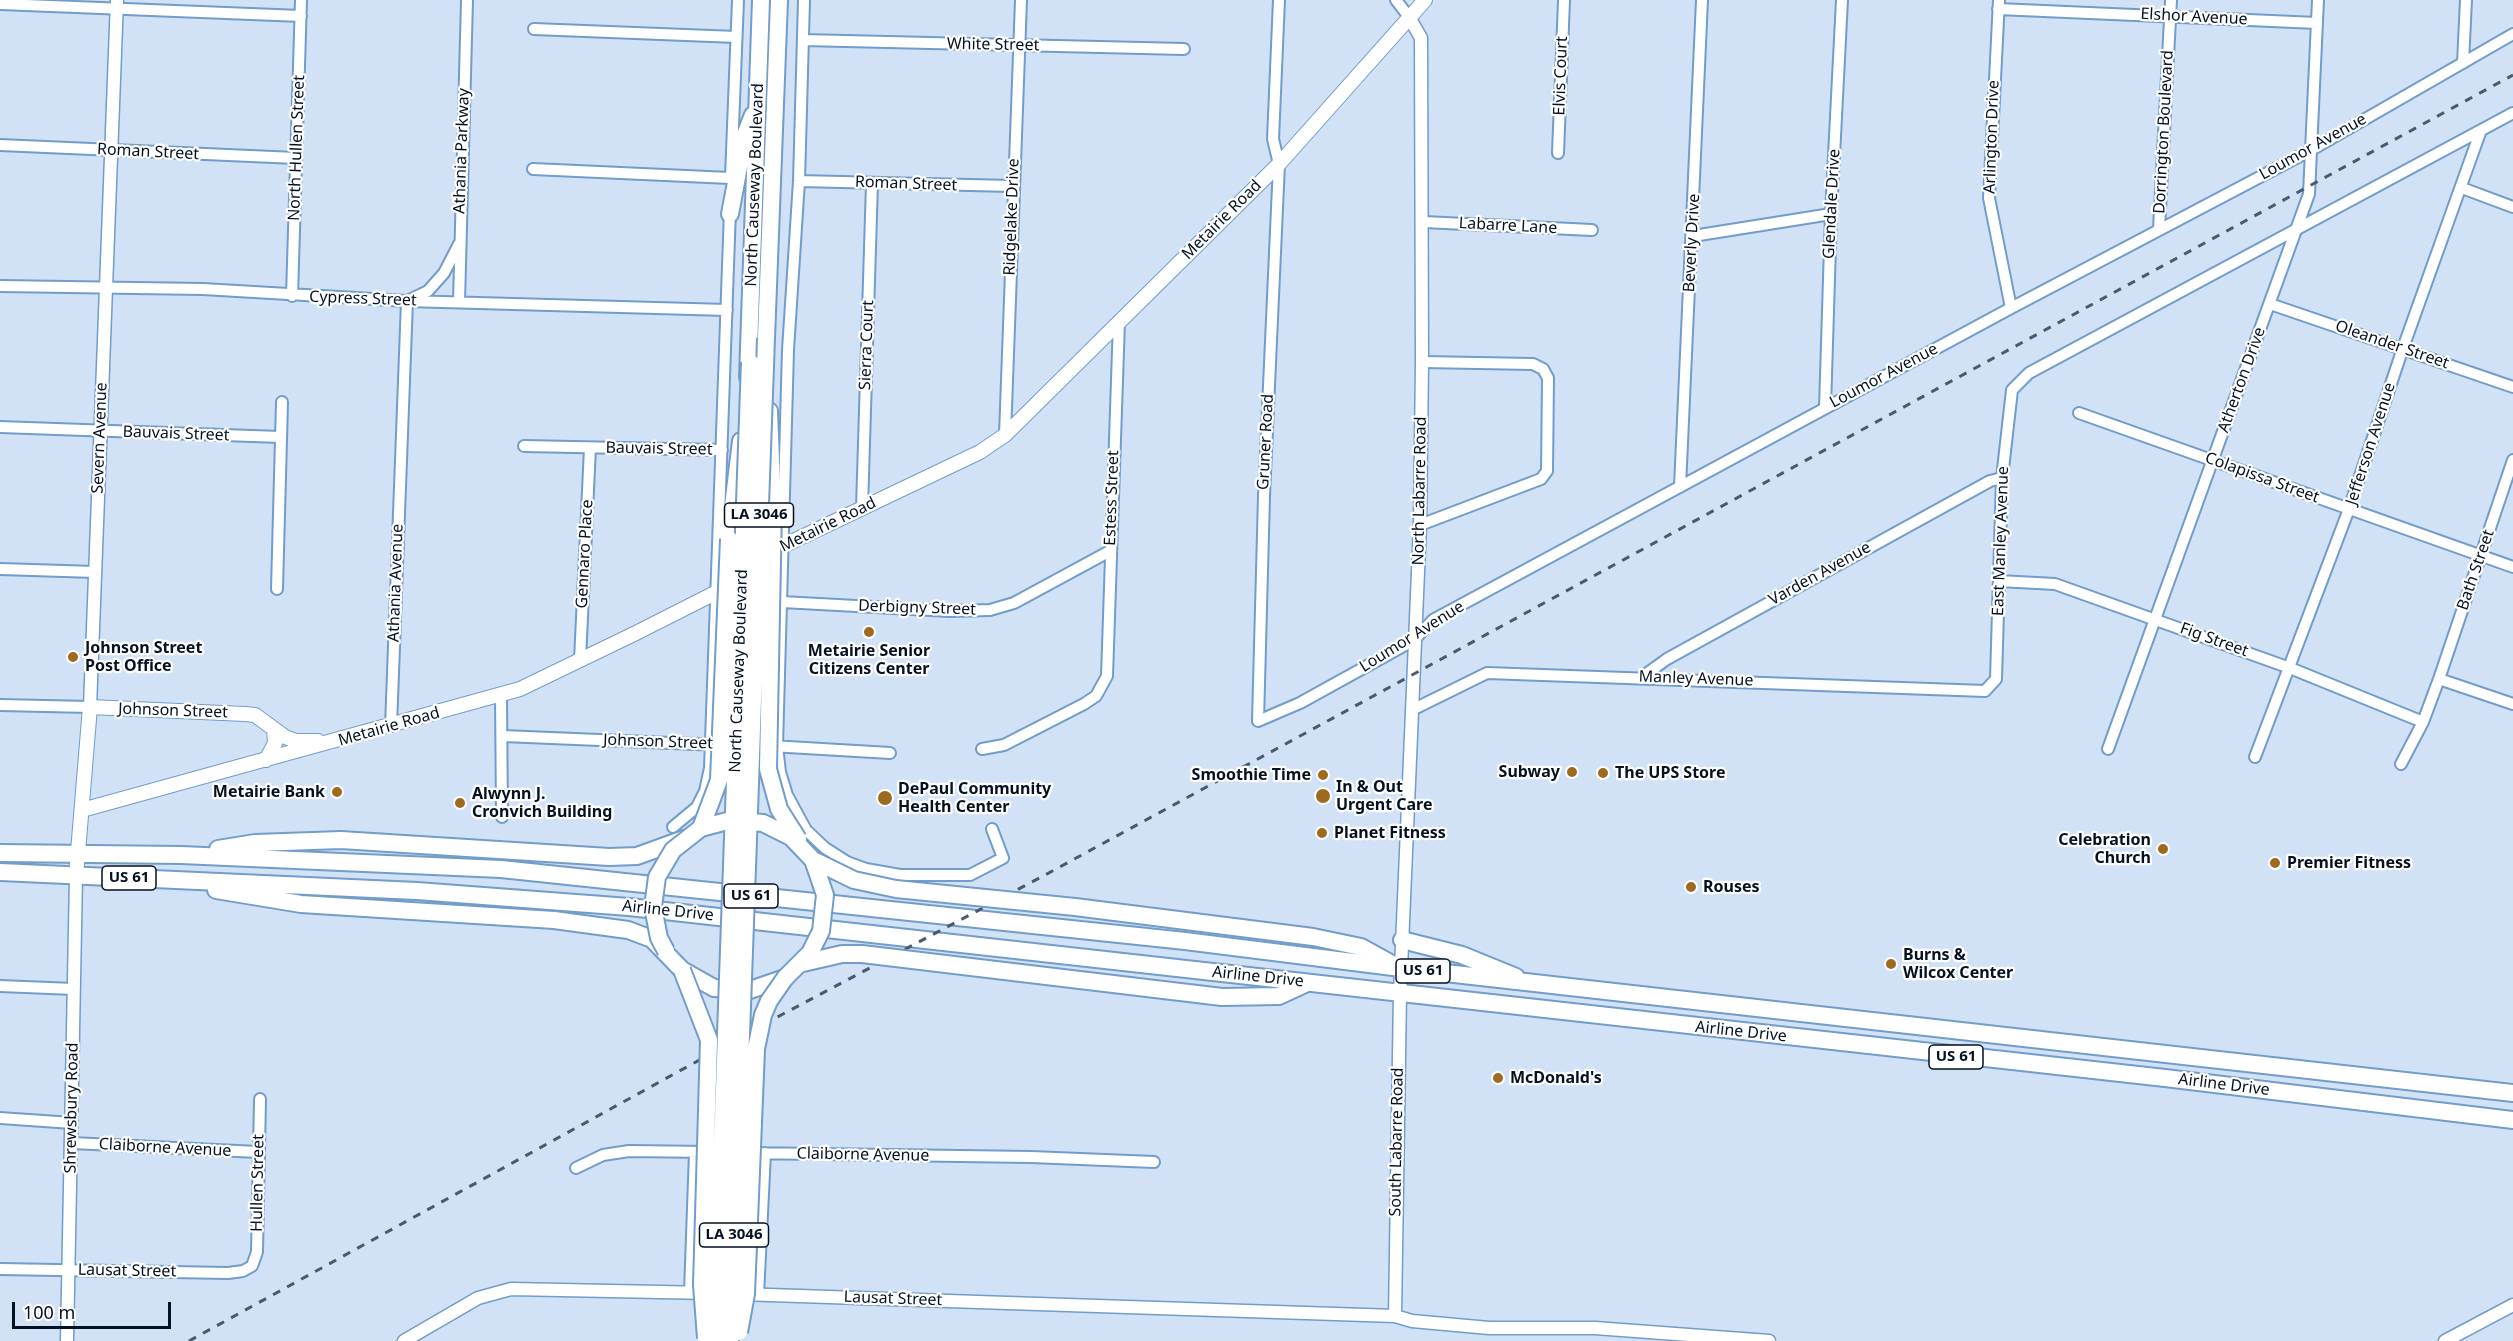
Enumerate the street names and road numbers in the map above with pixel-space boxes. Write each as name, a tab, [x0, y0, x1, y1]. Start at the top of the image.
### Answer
street label: Elshor Avenue	[2140, 5, 2248, 29]
street label: White Street	[947, 35, 1039, 55]
street label: Elvis Court	[1550, 36, 1572, 116]
street label: Dorrington Boulevard	[2150, 50, 2178, 214]
street label: North Hullen Street	[285, 75, 309, 221]
street label: Arlington Drive	[1980, 80, 2004, 194]
street label: North Causeway Boulevard	[742, 83, 768, 287]
street label: Athania Parkway	[450, 88, 474, 214]
street label: Loumor Avenue	[2256, 110, 2370, 184]
street label: Roman Street	[96, 140, 200, 164]
street label: Glendale Drive	[1820, 148, 1844, 260]
street label: Ridgelake Drive	[1000, 158, 1024, 276]
street label: Roman Street	[855, 173, 957, 195]
street label: Metairie Road	[1178, 176, 1266, 264]
street label: Beverly Drive	[1680, 193, 1704, 293]
street label: Labarre Lane	[1458, 214, 1558, 238]
street label: Cypress Street	[309, 288, 417, 310]
street label: Sierra Court	[856, 300, 878, 390]
street label: Oleander Street	[2333, 317, 2451, 373]
street label: Atherton Drive	[2214, 325, 2270, 435]
street label: Loumor Avenue	[1827, 339, 1941, 413]
street label: Jefferson Avenue	[2342, 380, 2400, 508]
street label: Severn Avenue	[88, 382, 112, 494]
street label: Gruner Road	[1254, 393, 1278, 491]
street label: North Labarre Road	[1409, 416, 1431, 566]
street label: Bauvais Street	[122, 423, 230, 445]
street label: Bauvais Street	[605, 438, 713, 460]
street label: Colapissa Street	[2202, 448, 2322, 508]
street label: Estess Street	[1101, 450, 1123, 546]
street label: East Manley Avenue	[1989, 466, 2013, 616]
street label: Metairie Road	[777, 493, 879, 557]
street label: Gennaro Place	[573, 499, 597, 609]
road number: LA 3046	[724, 503, 794, 527]
street label: Athania Avenue	[384, 524, 408, 642]
street label: Bath Street	[2453, 527, 2499, 613]
street label: Varden Avenue	[1766, 538, 1874, 610]
street label: North Causeway Boulevard	[726, 569, 752, 773]
street label: Derbigny Street	[858, 596, 976, 620]
street label: Loumor Avenue	[1356, 597, 1468, 677]
street label: Fig Street	[2177, 619, 2251, 661]
street label: Manley Avenue	[1638, 667, 1754, 691]
street label: Johnson Street	[118, 699, 228, 723]
street label: Metairie Road	[336, 703, 442, 751]
street label: Johnson Street	[603, 730, 713, 754]
road number: US 61	[102, 866, 156, 890]
road number: US 61	[724, 884, 778, 908]
street label: Airline Drive	[621, 897, 715, 925]
road number: US 61	[1396, 959, 1450, 983]
street label: Airline Drive	[1211, 963, 1305, 991]
street label: Airline Drive	[1694, 1018, 1788, 1046]
street label: Shrewsbury Road	[61, 1042, 83, 1174]
road number: US 61	[1929, 1045, 1983, 1069]
street label: South Labarre Road	[1386, 1067, 1408, 1217]
street label: Airline Drive	[2177, 1070, 2271, 1100]
street label: Hullen Street	[248, 1134, 268, 1232]
street label: Claiborne Avenue	[98, 1135, 232, 1161]
street label: Claiborne Avenue	[796, 1144, 930, 1166]
road number: LA 3046	[700, 1223, 768, 1247]
street label: Lausat Street	[78, 1261, 176, 1281]
street label: Lausat Street	[843, 1288, 943, 1310]

